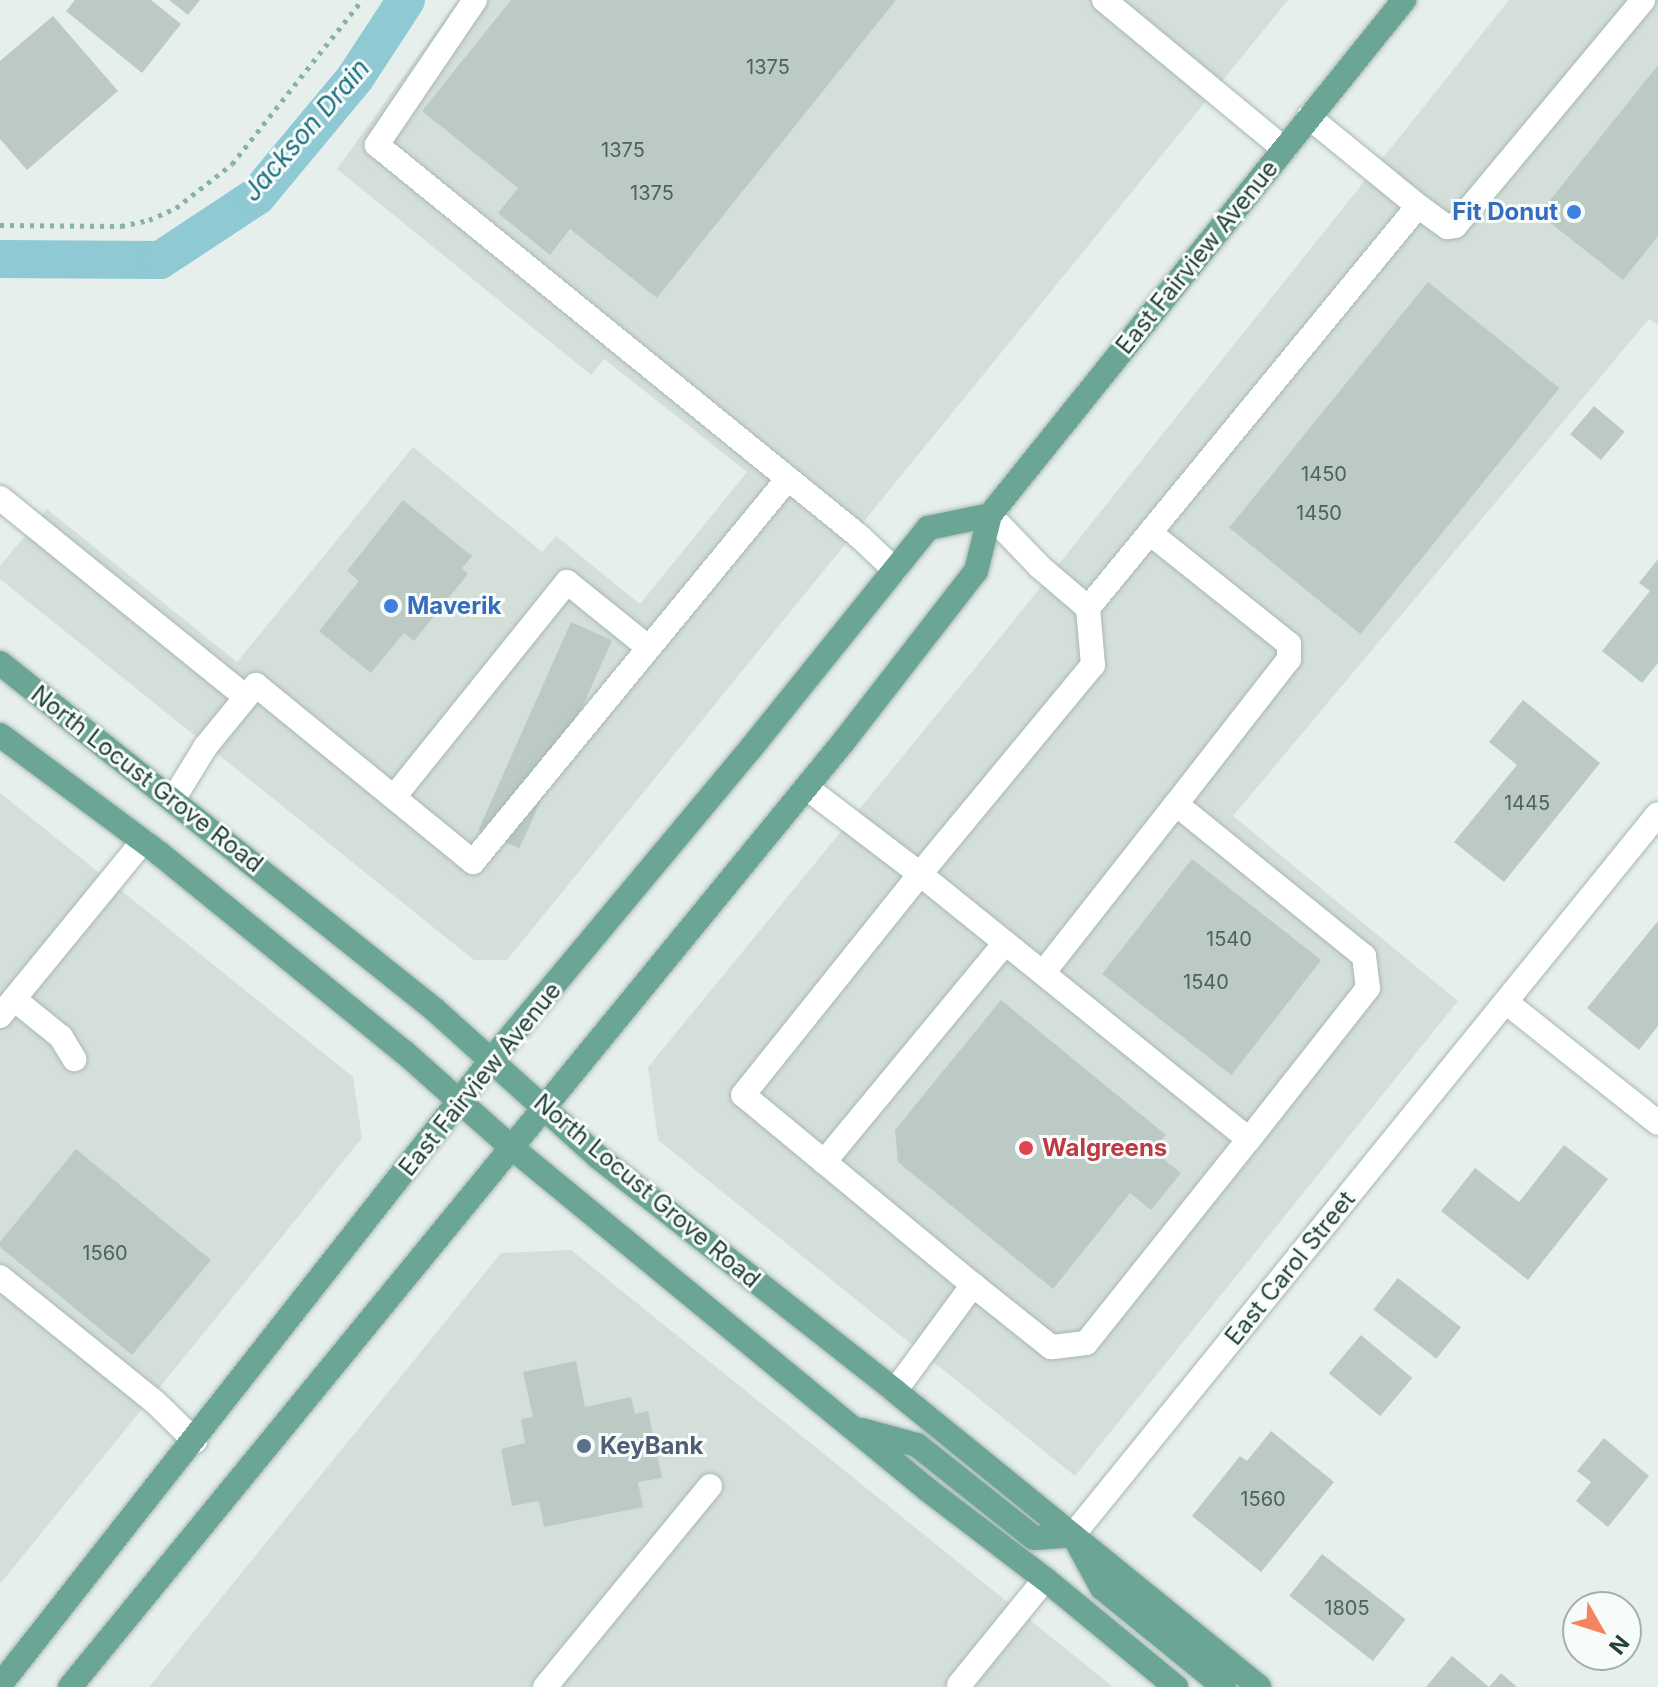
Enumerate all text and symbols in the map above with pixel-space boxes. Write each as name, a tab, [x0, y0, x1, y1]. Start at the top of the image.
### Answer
water label: Jackson Drain	[236, 53, 376, 207]
house number: 1375	[746, 55, 790, 79]
house number: 1375	[601, 138, 645, 162]
street label: East Fairview Avenue	[1110, 154, 1284, 360]
house number: 1375	[630, 181, 674, 205]
place label: Fit Donut	[1452, 198, 1558, 226]
marker: Fit Donut	[1565, 203, 1583, 221]
house number: 1450	[1301, 462, 1347, 486]
house number: 1450	[1296, 501, 1342, 525]
place label: Maverik	[407, 592, 502, 620]
marker: Maverik	[382, 597, 400, 615]
street label: North Locust Grove Road	[25, 680, 269, 878]
house number: 1445	[1504, 791, 1550, 815]
house number: 1540	[1206, 927, 1252, 951]
house number: 1540	[1183, 970, 1229, 994]
street label: East Fairview Avenue	[393, 976, 567, 1182]
street label: North Locust Grove Road	[528, 1088, 766, 1294]
place label: Walgreens	[1042, 1134, 1167, 1162]
marker: Walgreens	[1017, 1139, 1035, 1157]
street label: East Carol Street	[1219, 1185, 1361, 1351]
house number: 1560	[82, 1241, 128, 1265]
place label: KeyBank	[600, 1432, 703, 1460]
marker: KeyBank	[575, 1437, 593, 1455]
house number: 1560	[1240, 1487, 1286, 1511]
north arrow	[1562, 1591, 1642, 1671]
house number: 1805	[1324, 1596, 1370, 1620]
text: N	[1604, 1630, 1634, 1660]

